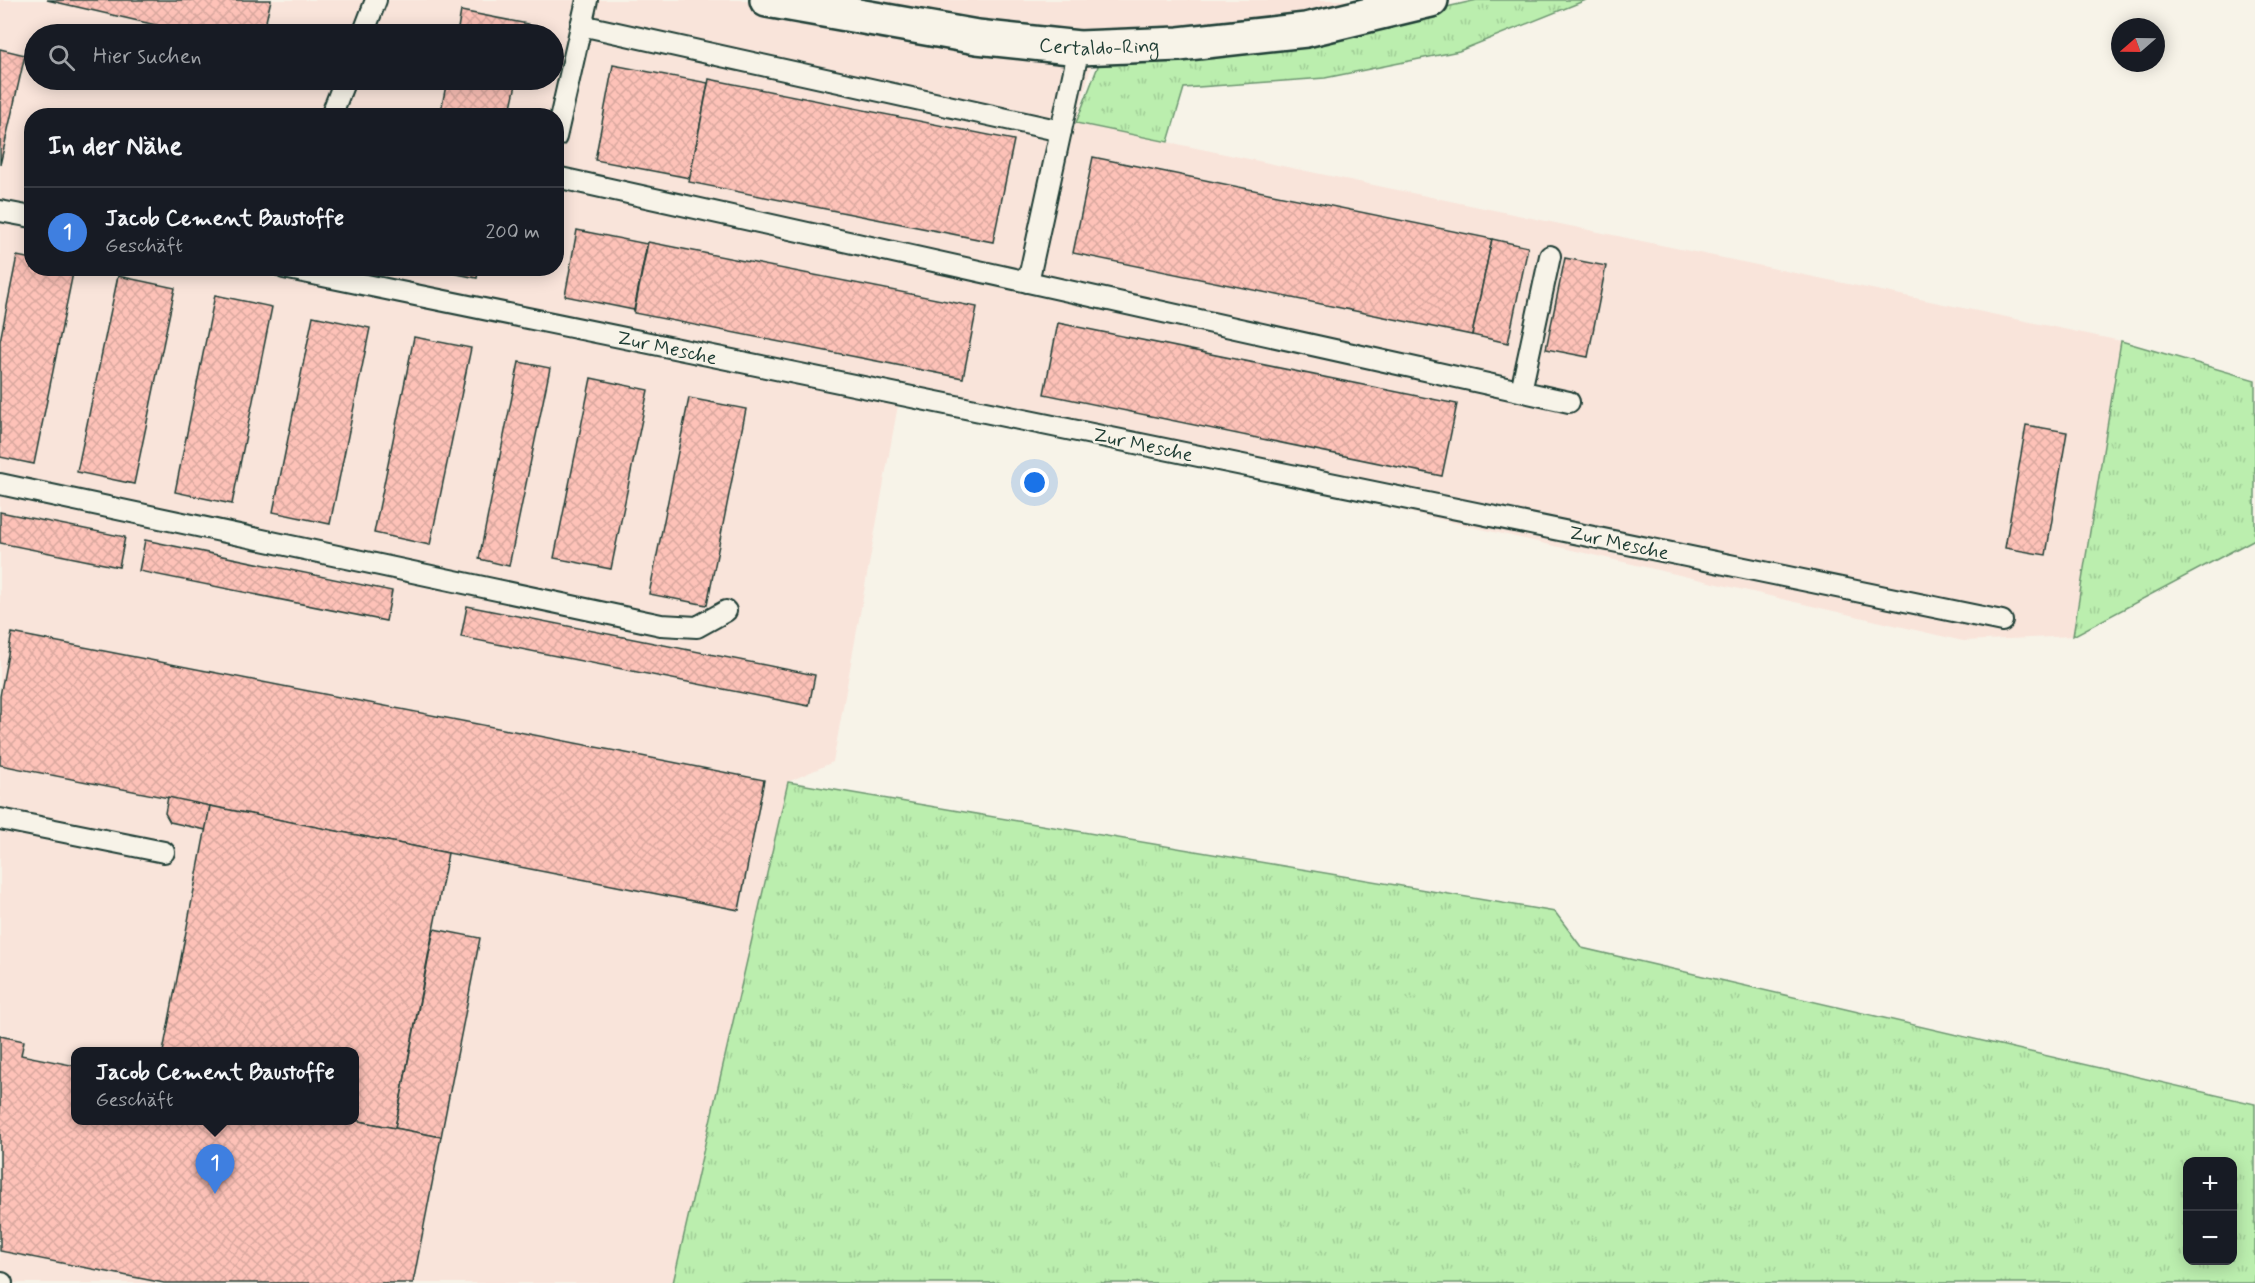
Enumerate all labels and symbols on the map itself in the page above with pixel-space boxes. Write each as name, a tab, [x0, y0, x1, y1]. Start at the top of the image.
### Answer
north arrow	[2111, 18, 2165, 72]
street label: Certaldo-Ring	[1038, 32, 1160, 63]
street label: Zur Mesche	[614, 325, 720, 372]
street label: Zur Mesche	[1090, 422, 1196, 469]
your location	[1020, 468, 1049, 497]
street label: Zur Mesche	[1566, 520, 1672, 567]
pin: 1	[196, 1144, 234, 1194]

